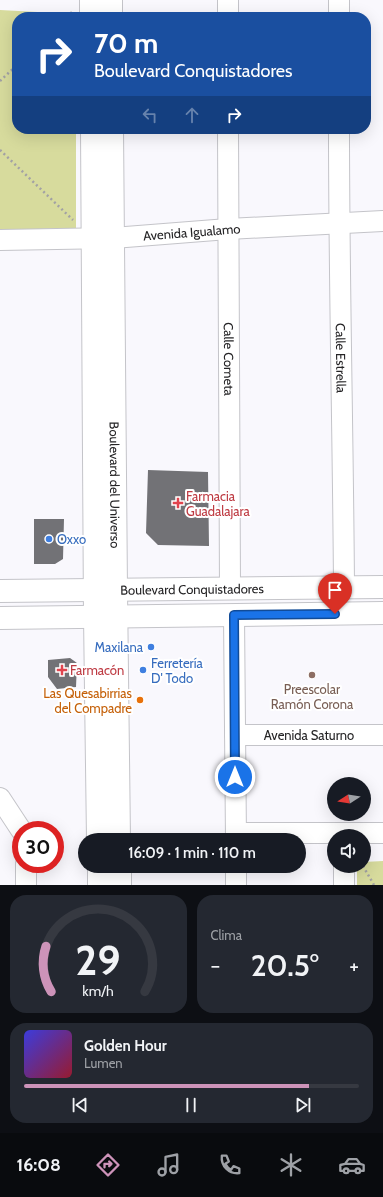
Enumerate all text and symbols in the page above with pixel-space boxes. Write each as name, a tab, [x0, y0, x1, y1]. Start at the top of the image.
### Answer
text: 70 m	[94, 26, 158, 60]
icon: right	[28, 28, 80, 80]
text: Boulevard Conquistadores	[94, 60, 293, 82]
icon: left	[139, 104, 161, 126]
icon: ahead	[181, 104, 203, 126]
icon: right	[223, 104, 245, 126]
street label: Avenida Igualamo	[143, 220, 241, 244]
street label: Calle Cometa	[221, 322, 237, 397]
street label: Calle Estrella	[333, 323, 350, 394]
street label: Boulevard del Universo	[107, 422, 124, 548]
place label: Farmacia Guadalajara	[186, 488, 250, 520]
marker: Farmacia Guadalajara	[173, 498, 183, 508]
place label: Oxxo	[57, 531, 86, 547]
marker: Oxxo	[44, 534, 54, 544]
pin	[318, 573, 352, 614]
icon: arrive	[324, 579, 346, 601]
street label: Boulevard Conquistadores	[120, 580, 264, 598]
place label: Maxilana	[95, 639, 144, 655]
marker: Maxilana	[146, 642, 156, 652]
place label: Ferretería D' Todo	[151, 655, 203, 686]
place label: Farmacón	[70, 662, 124, 678]
marker: Farmacón	[57, 665, 67, 675]
marker: Ferretería D' Todo	[138, 665, 148, 675]
marker: Preescolar Ramón Corona	[307, 670, 317, 680]
place label: Preescolar Ramón Corona	[271, 681, 354, 712]
place label: Las Quesabirrias del Compadre	[43, 685, 133, 716]
marker: Las Quesabirrias del Compadre	[135, 695, 145, 705]
street label: Avenida Saturno	[264, 727, 354, 743]
position arrow	[214, 756, 256, 798]
north arrow	[327, 777, 371, 821]
map controls	[327, 777, 371, 873]
speed limit sign: 30	[12, 821, 64, 873]
button: sound	[327, 829, 371, 873]
text: 16:09 · 1 min · 110 m	[128, 844, 256, 862]
text: Clima	[211, 927, 242, 943]
text: 29	[76, 935, 121, 985]
text: 20.5°	[251, 947, 319, 984]
text: −	[211, 952, 220, 979]
text: +	[349, 952, 359, 979]
text: km/h	[83, 982, 114, 1000]
text: Golden Hour	[84, 1037, 167, 1055]
text: Lumen	[84, 1055, 123, 1071]
icon: previous	[69, 1094, 91, 1116]
icon: pause	[180, 1094, 202, 1116]
icon: next	[292, 1094, 314, 1116]
icon: directions	[94, 1151, 122, 1179]
icon: music	[155, 1151, 183, 1179]
icon: phone	[216, 1151, 244, 1179]
icon: climate	[277, 1151, 305, 1179]
icon: car	[338, 1151, 366, 1179]
text: 16:08	[17, 1154, 61, 1176]

